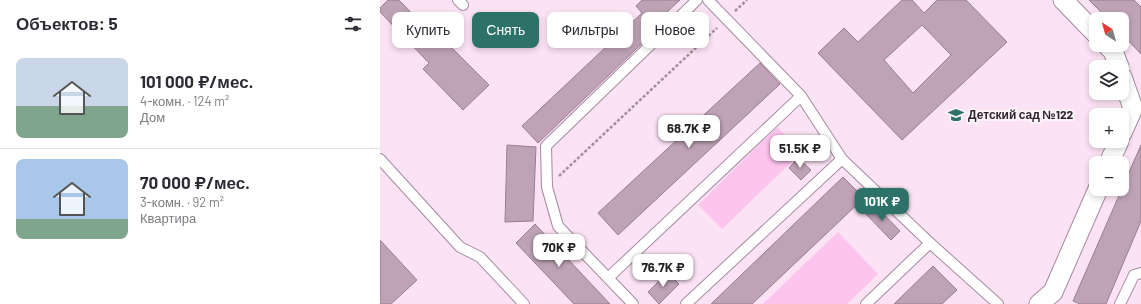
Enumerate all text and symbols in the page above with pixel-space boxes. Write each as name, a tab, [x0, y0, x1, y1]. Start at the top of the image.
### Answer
chip: Купить	[392, 12, 464, 48]
chip: Снять	[472, 12, 539, 48]
chip: Фильтры	[547, 12, 633, 48]
chip: Новое	[641, 12, 709, 48]
north arrow	[1089, 12, 1129, 52]
map controls	[1089, 12, 1129, 196]
text: Объектов: 5	[16, 13, 118, 33]
icon: filters	[342, 13, 364, 35]
button: layers	[1089, 60, 1129, 100]
text: 101 000 ₽/мес.	[140, 71, 253, 91]
icon: home	[48, 74, 96, 122]
text: 4-комн. · 124 m²	[140, 93, 229, 109]
school or university icon: Детский сад №122	[947, 106, 965, 124]
place label: Детский сад №122	[968, 107, 1074, 122]
button: +	[1089, 108, 1129, 148]
text: Дом	[140, 109, 165, 125]
pin: 68.7K ₽	[652, 115, 726, 149]
text: 68.7K ₽	[667, 120, 711, 136]
pin: 51.5K ₽	[763, 135, 837, 169]
text: 51.5K ₽	[779, 140, 821, 156]
button: −	[1089, 156, 1129, 196]
text: 70 000 ₽/мес.	[140, 172, 250, 192]
icon: home	[48, 175, 96, 223]
pin: 101K ₽	[849, 188, 915, 222]
text: 101K ₽	[864, 193, 900, 209]
text: 3-комн. · 92 m²	[140, 194, 224, 210]
text: Квартира	[140, 210, 196, 226]
pin: 70K ₽	[531, 234, 587, 268]
text: 70K ₽	[542, 239, 576, 255]
pin: 76.7K ₽	[626, 254, 700, 288]
text: 76.7K ₽	[641, 259, 685, 275]

